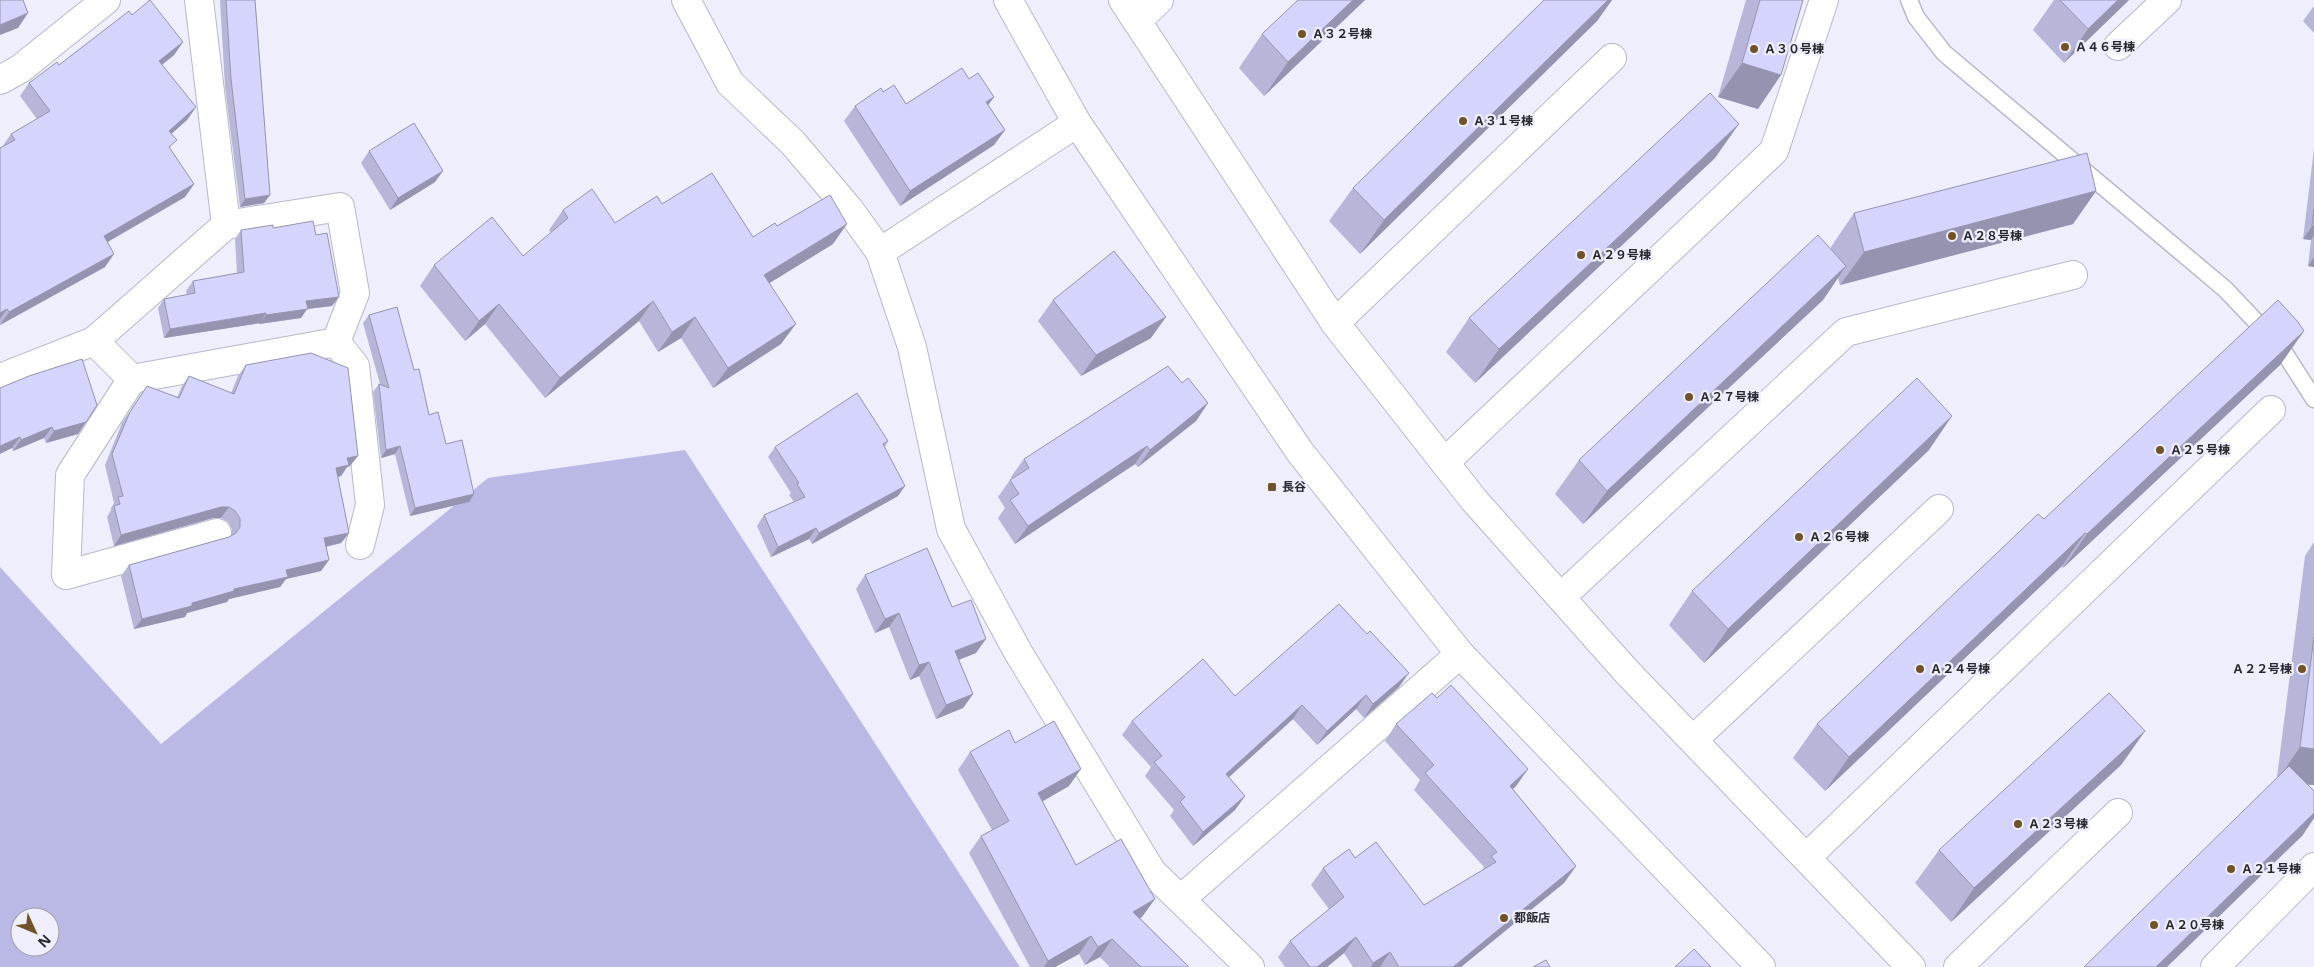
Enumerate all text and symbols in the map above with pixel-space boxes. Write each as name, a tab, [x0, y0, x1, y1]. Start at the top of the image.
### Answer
place label: Ａ３２号棟	[1312, 25, 1372, 42]
marker: Ａ３２号棟	[1296, 28, 1308, 40]
place label: Ａ４６号棟	[2075, 38, 2135, 55]
place label: Ａ３０号棟	[1764, 40, 1824, 57]
marker: Ａ４６号棟	[2059, 41, 2071, 53]
marker: Ａ３０号棟	[1748, 43, 1760, 55]
place label: Ａ３１号棟	[1473, 112, 1533, 129]
marker: Ａ３１号棟	[1457, 115, 1469, 127]
place label: Ａ２８号棟	[1962, 227, 2022, 244]
marker: Ａ２８号棟	[1946, 230, 1958, 242]
place label: Ａ２９号棟	[1591, 246, 1651, 263]
marker: Ａ２９号棟	[1575, 249, 1587, 261]
place label: Ａ２７号棟	[1699, 388, 1759, 405]
marker: Ａ２７号棟	[1683, 391, 1695, 403]
place label: Ａ２５号棟	[2170, 441, 2230, 458]
marker: Ａ２５号棟	[2154, 444, 2166, 456]
place label: 長谷	[1282, 478, 1306, 495]
marker: 長谷	[1266, 481, 1278, 493]
place label: Ａ２６号棟	[1809, 528, 1869, 545]
marker: Ａ２６号棟	[1793, 531, 1805, 543]
place label: Ａ２４号棟	[1930, 660, 1990, 677]
place label: Ａ２２号棟	[2232, 660, 2292, 677]
marker: Ａ２４号棟	[1914, 663, 1926, 675]
marker: Ａ２２号棟	[2296, 663, 2308, 675]
place label: Ａ２３号棟	[2028, 815, 2088, 832]
marker: Ａ２３号棟	[2012, 818, 2024, 830]
place label: Ａ２１号棟	[2241, 860, 2301, 877]
marker: Ａ２１号棟	[2225, 863, 2237, 875]
north arrow	[10, 907, 60, 957]
place label: 都飯店	[1514, 909, 1550, 926]
marker: 都飯店	[1498, 912, 1510, 924]
place label: Ａ２０号棟	[2164, 916, 2224, 933]
marker: Ａ２０号棟	[2148, 919, 2160, 931]
text: N	[34, 931, 56, 952]

